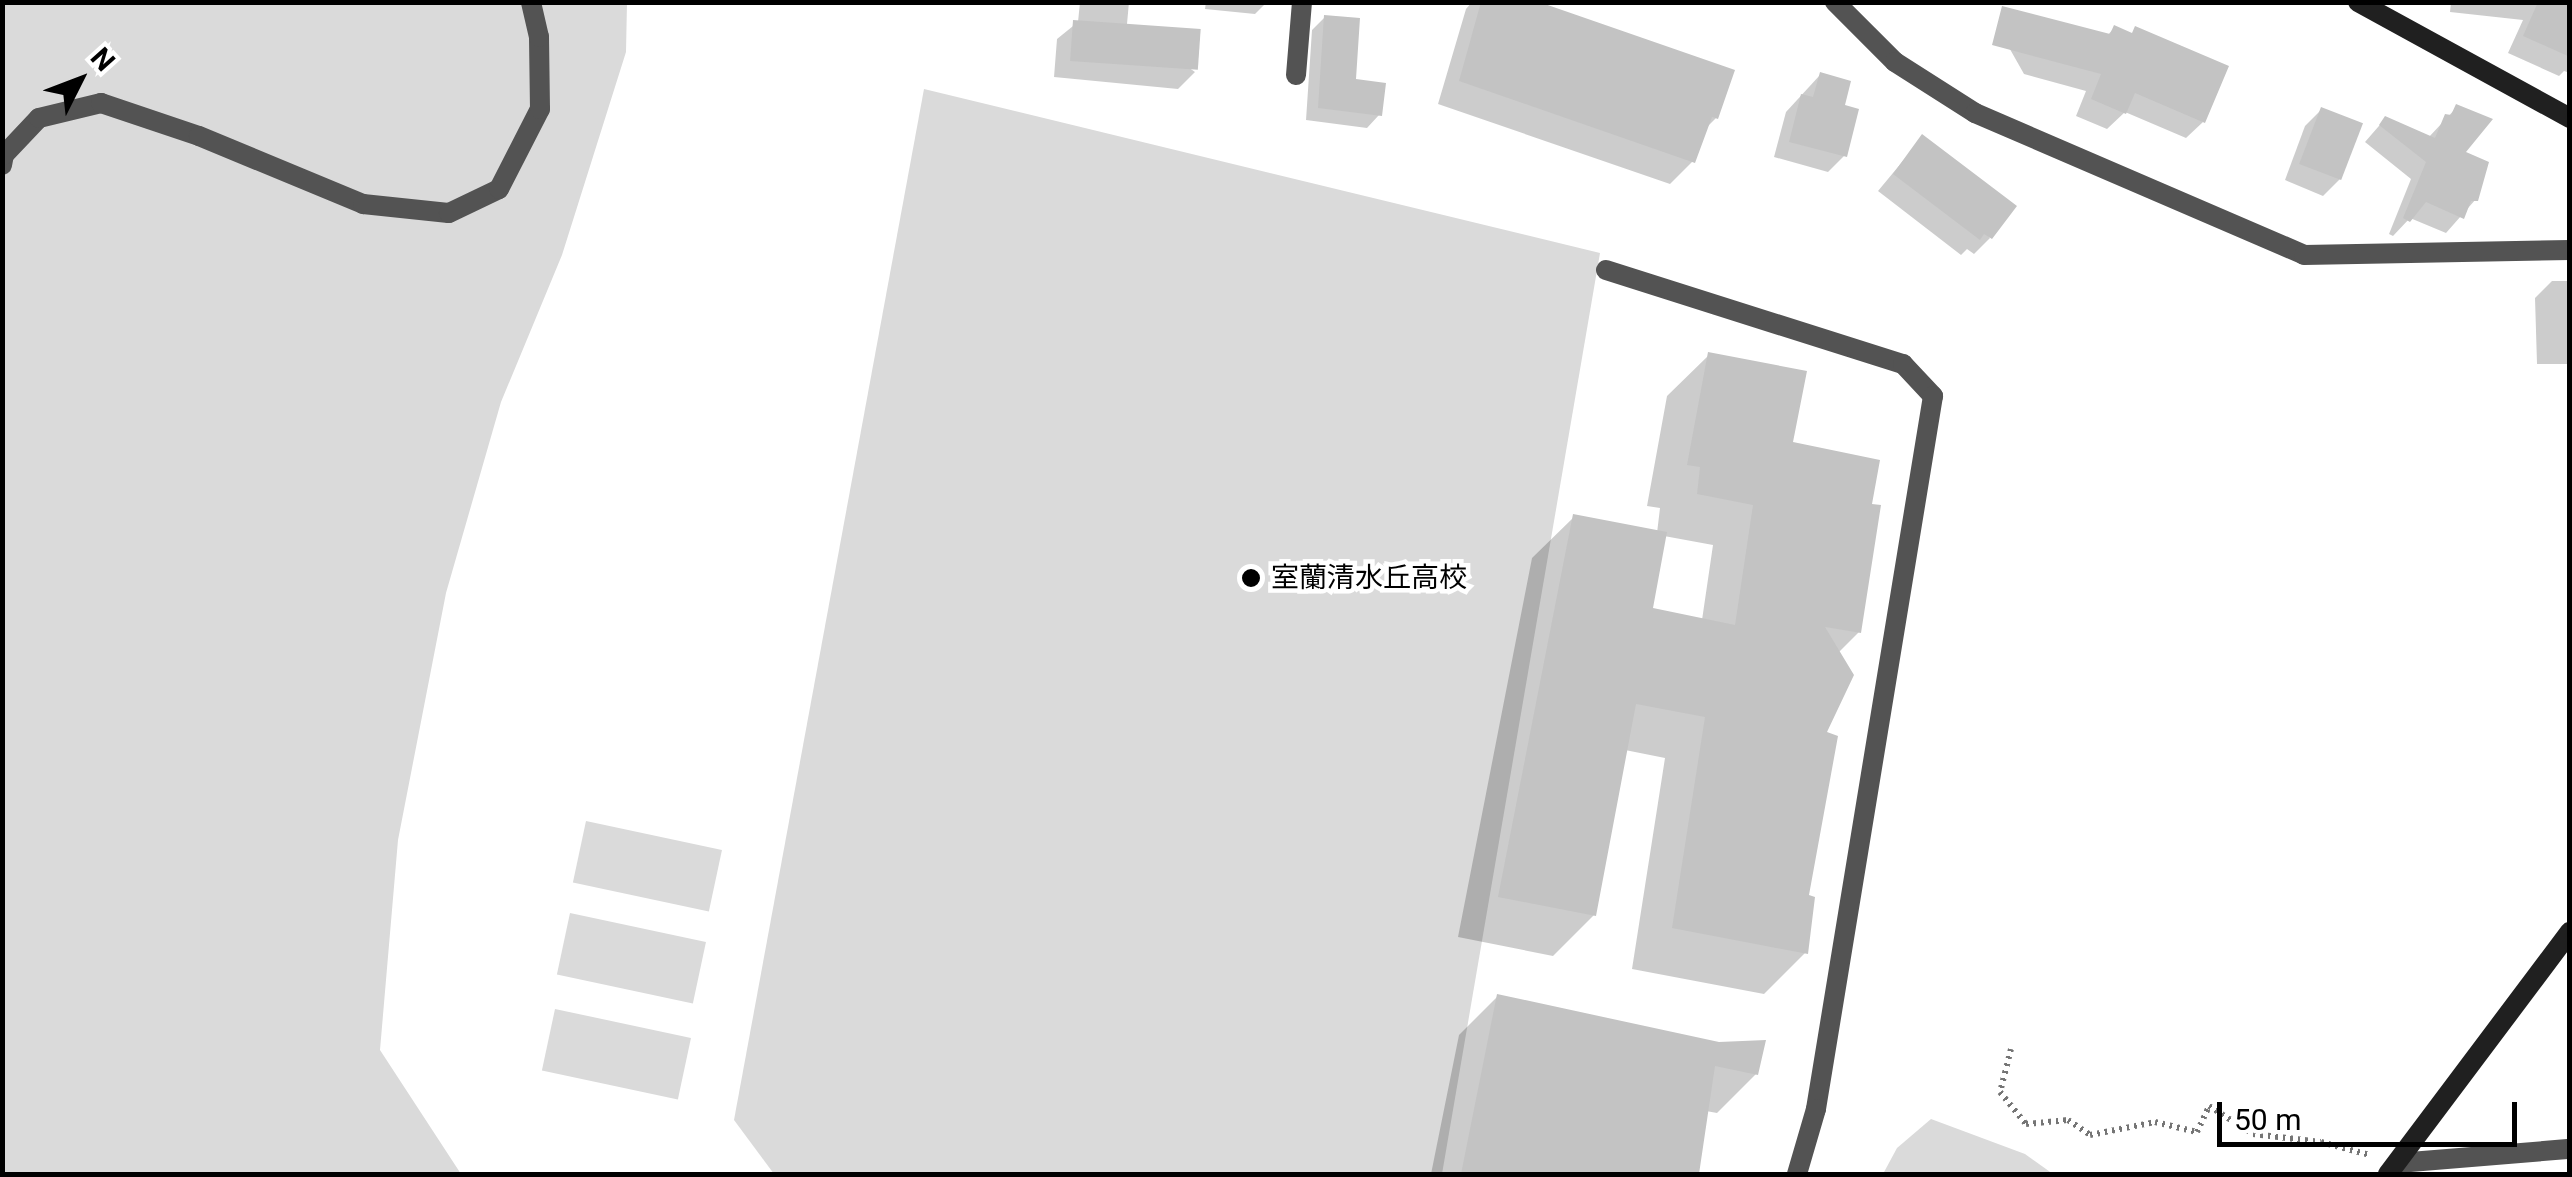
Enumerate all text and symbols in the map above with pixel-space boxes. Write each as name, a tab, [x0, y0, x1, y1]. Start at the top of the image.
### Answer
north arrow	[30, 30, 130, 130]
text: N	[84, 41, 122, 78]
place label: 室蘭清水丘高校	[1271, 561, 1467, 595]
marker: 室蘭清水丘高校	[1240, 567, 1262, 589]
scale bar	[2222, 1082, 2522, 1144]
text: 50 m	[2234, 1102, 2301, 1137]

